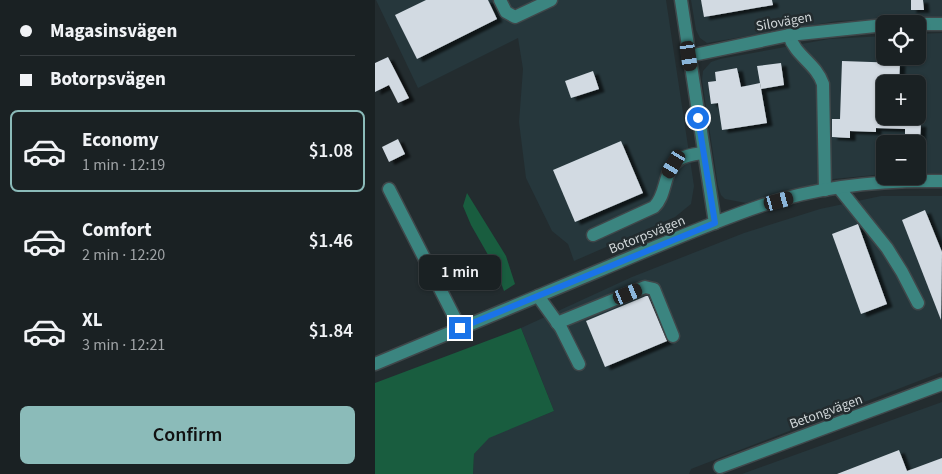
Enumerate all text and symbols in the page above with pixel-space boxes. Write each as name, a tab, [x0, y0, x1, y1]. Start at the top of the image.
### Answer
street label: Silovägen	[754, 7, 814, 37]
map controls	[876, 15, 926, 185]
button: locate	[876, 15, 926, 65]
text: Magasinsvägen	[50, 18, 177, 45]
car	[679, 40, 698, 72]
text: Botorpsvägen	[50, 66, 166, 93]
button: +	[876, 75, 926, 125]
route start	[687, 107, 709, 129]
text: Economy	[82, 127, 159, 154]
icon: car	[22, 129, 67, 174]
button: −	[876, 135, 926, 185]
text: $1.08	[309, 138, 353, 165]
car	[659, 147, 688, 181]
text: 1 min · 12:19	[82, 154, 165, 176]
car	[762, 190, 795, 212]
street label: Botorpsvägen	[606, 211, 688, 259]
text: Comfort	[82, 217, 152, 244]
icon: car	[22, 219, 67, 264]
text: $1.46	[309, 228, 353, 255]
text: 2 min · 12:20	[82, 244, 165, 266]
callout: 1 min	[419, 255, 501, 290]
text: 1 min	[441, 261, 479, 283]
car	[611, 281, 644, 307]
text: XL	[82, 307, 103, 334]
icon: car	[22, 309, 67, 354]
route end	[449, 317, 471, 339]
text: $1.84	[309, 318, 353, 345]
text: 3 min · 12:21	[82, 334, 165, 356]
street label: Betongvägen	[787, 390, 865, 434]
button: Confirm	[20, 406, 355, 464]

